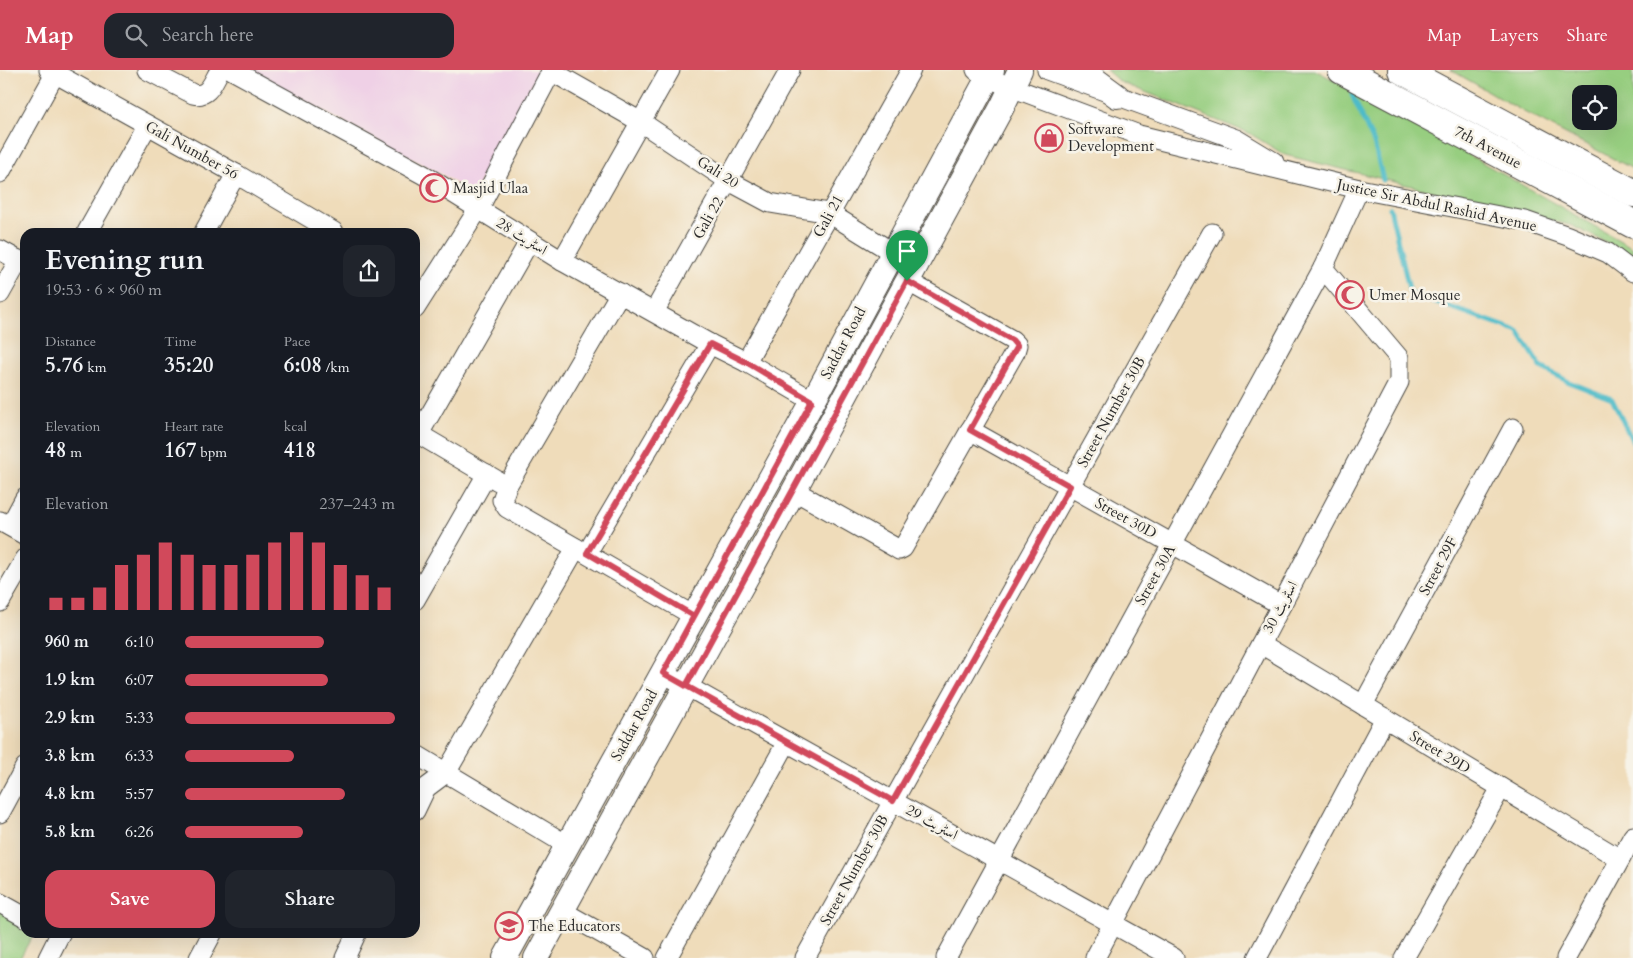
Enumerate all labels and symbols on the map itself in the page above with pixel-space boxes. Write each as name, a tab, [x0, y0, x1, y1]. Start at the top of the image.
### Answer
street label: Gali Number 56	[142, 116, 243, 184]
place label: Software Development	[1068, 119, 1154, 156]
street label: 7th Avenue	[1451, 121, 1525, 173]
shop icon: Software Development	[1034, 123, 1064, 153]
street label: Gali 20	[693, 151, 743, 193]
mosque icon: Masjid Ulaa	[419, 173, 449, 203]
street label: Justice Sir Abdul Rashid Avenue	[1333, 174, 1539, 236]
place label: Masjid Ulaa	[453, 178, 529, 198]
street label: Gali 21	[808, 191, 848, 241]
street label: Gali 22	[688, 193, 728, 243]
street label: اسٹریٹ 28	[493, 213, 551, 259]
pin	[886, 230, 928, 281]
mosque icon: Umer Mosque	[1335, 280, 1365, 310]
place label: Umer Mosque	[1369, 285, 1461, 305]
street label: Saddar Road	[816, 303, 870, 383]
street label: Street Number 30B	[1072, 353, 1150, 471]
street label: Street 30D	[1092, 493, 1160, 543]
street label: Street 29F	[1414, 533, 1462, 599]
street label: Street 30A	[1130, 541, 1180, 609]
street label: اسٹریٹ 30	[1258, 577, 1302, 637]
street label: Saddar Road	[606, 686, 662, 764]
street label: Street 29D	[1406, 726, 1474, 778]
street label: اسٹریٹ 29	[902, 800, 962, 844]
street label: Street Number 30B	[815, 811, 893, 929]
school or university icon: The Educators	[494, 911, 524, 941]
place label: The Educators	[528, 916, 620, 936]

